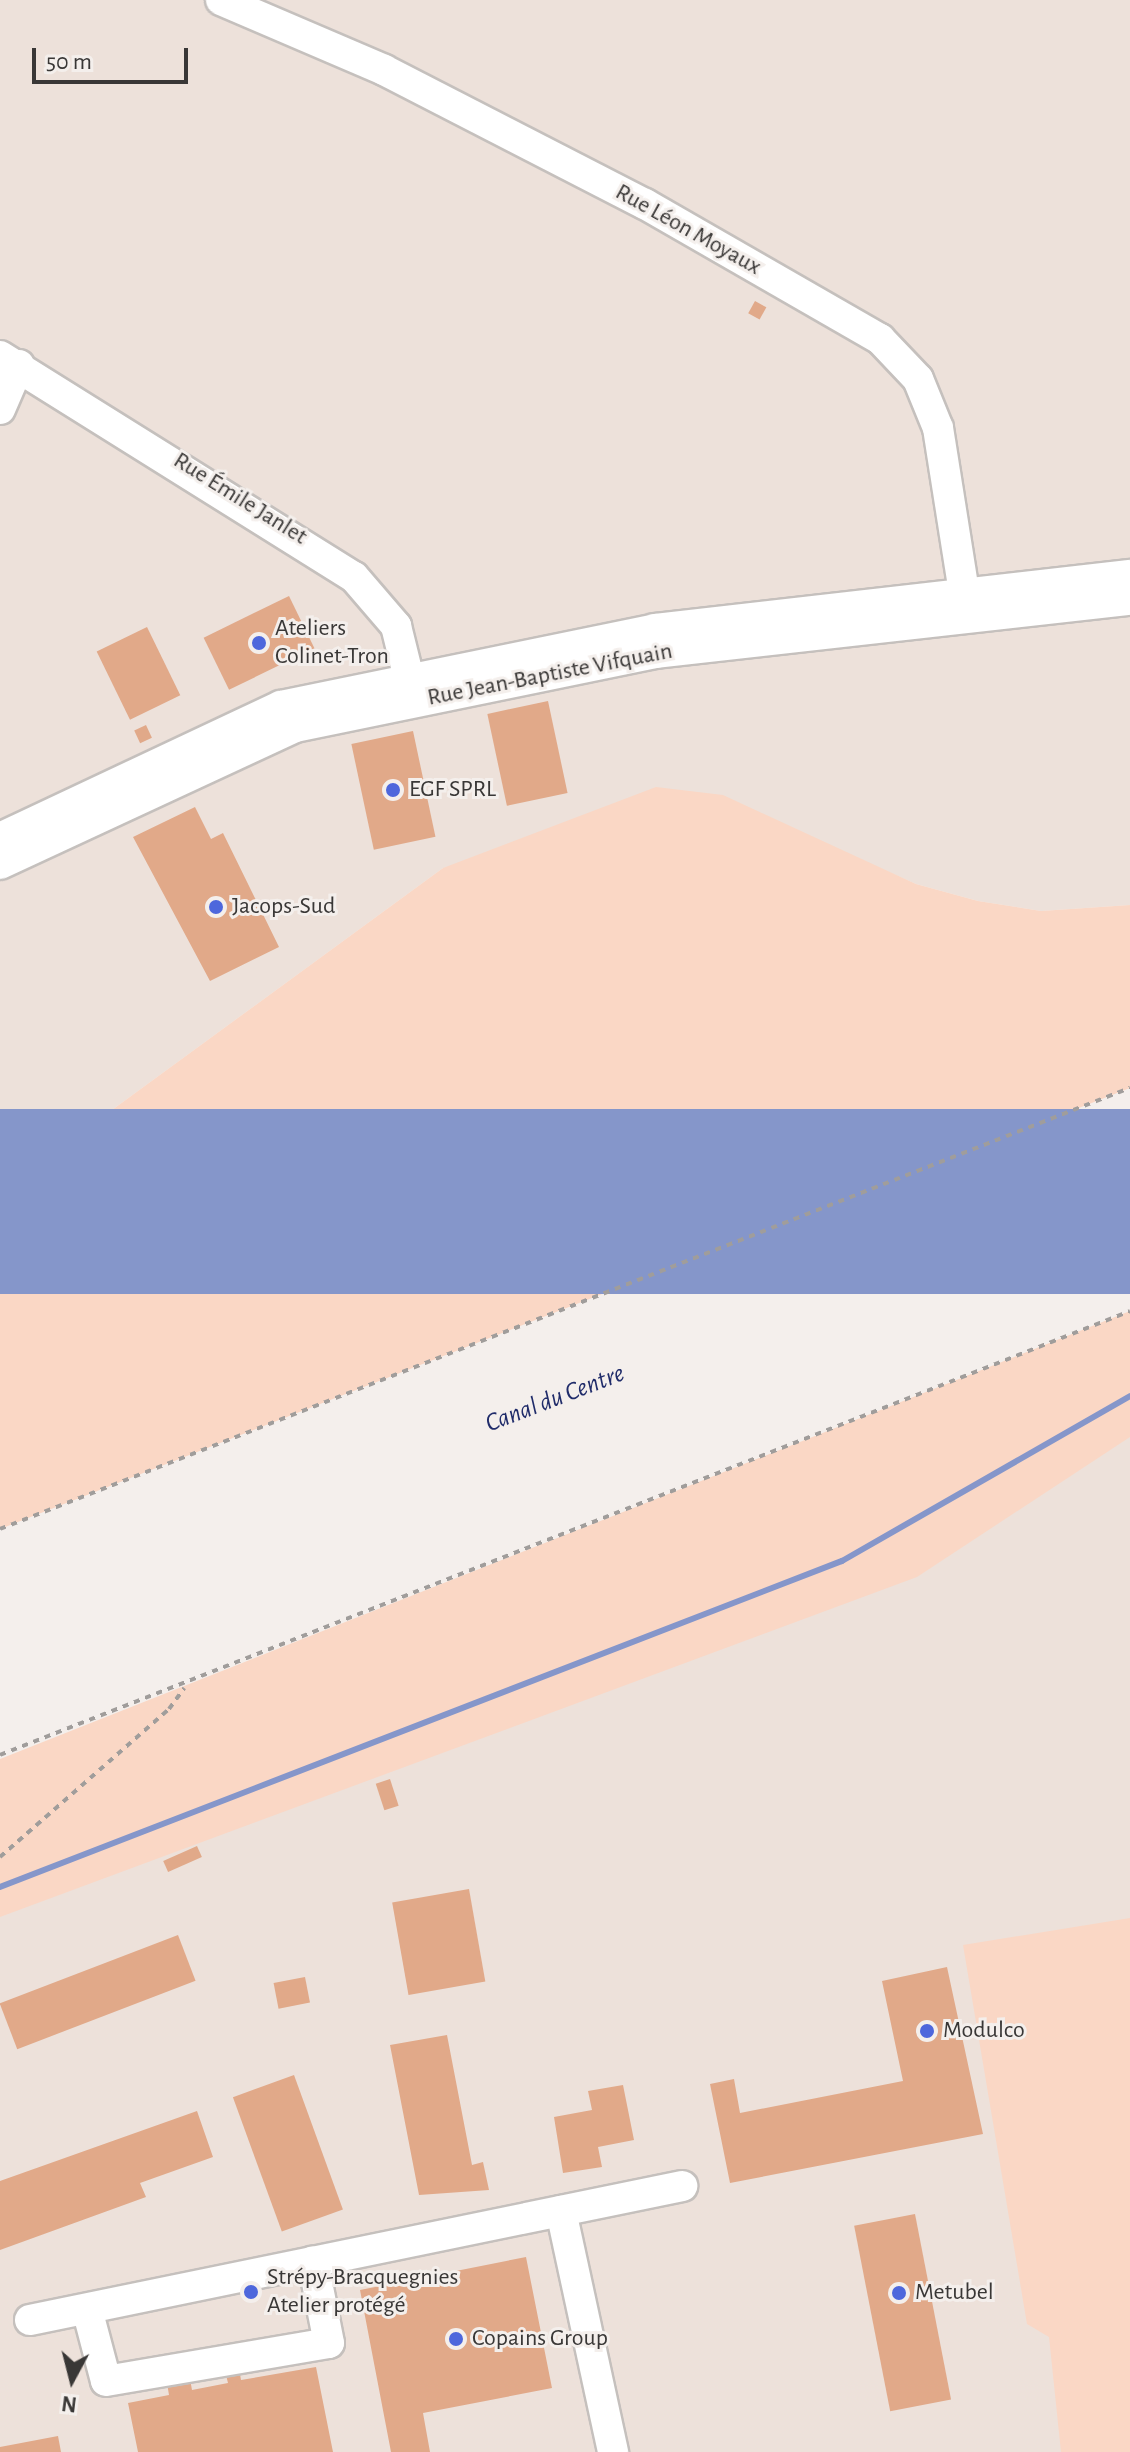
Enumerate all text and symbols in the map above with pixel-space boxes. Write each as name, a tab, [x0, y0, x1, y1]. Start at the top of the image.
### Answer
scale bar	[36, 32, 192, 82]
text: 50 m	[46, 50, 92, 74]
street label: Rue Léon Moyaux	[610, 178, 766, 282]
street label: Rue Émile Janlet	[168, 446, 312, 552]
place label: Ateliers Colinet-Tron	[275, 615, 389, 671]
marker: Ateliers Colinet-Tron	[250, 634, 268, 652]
street label: Rue Jean-Baptiste Vifquain	[425, 637, 675, 713]
place label: EGF SPRL	[409, 776, 496, 804]
marker: EGF SPRL	[384, 781, 402, 799]
place label: Jacops-Sud	[232, 893, 335, 921]
marker: Jacops-Sud	[207, 898, 225, 916]
water label: Canal du Centre	[481, 1358, 629, 1440]
place label: Modulco	[943, 2017, 1025, 2045]
marker: Modulco	[918, 2022, 936, 2040]
place label: Strépy-Bracquegnies Atelier protégé	[267, 2264, 458, 2320]
place label: Metubel	[915, 2279, 994, 2307]
marker: Strépy-Bracquegnies Atelier protégé	[242, 2283, 260, 2301]
marker: Metubel	[890, 2284, 908, 2302]
place label: Copains Group	[472, 2325, 608, 2353]
marker: Copains Group	[447, 2330, 465, 2348]
north arrow	[32, 2340, 112, 2420]
text: N	[60, 2392, 78, 2416]

